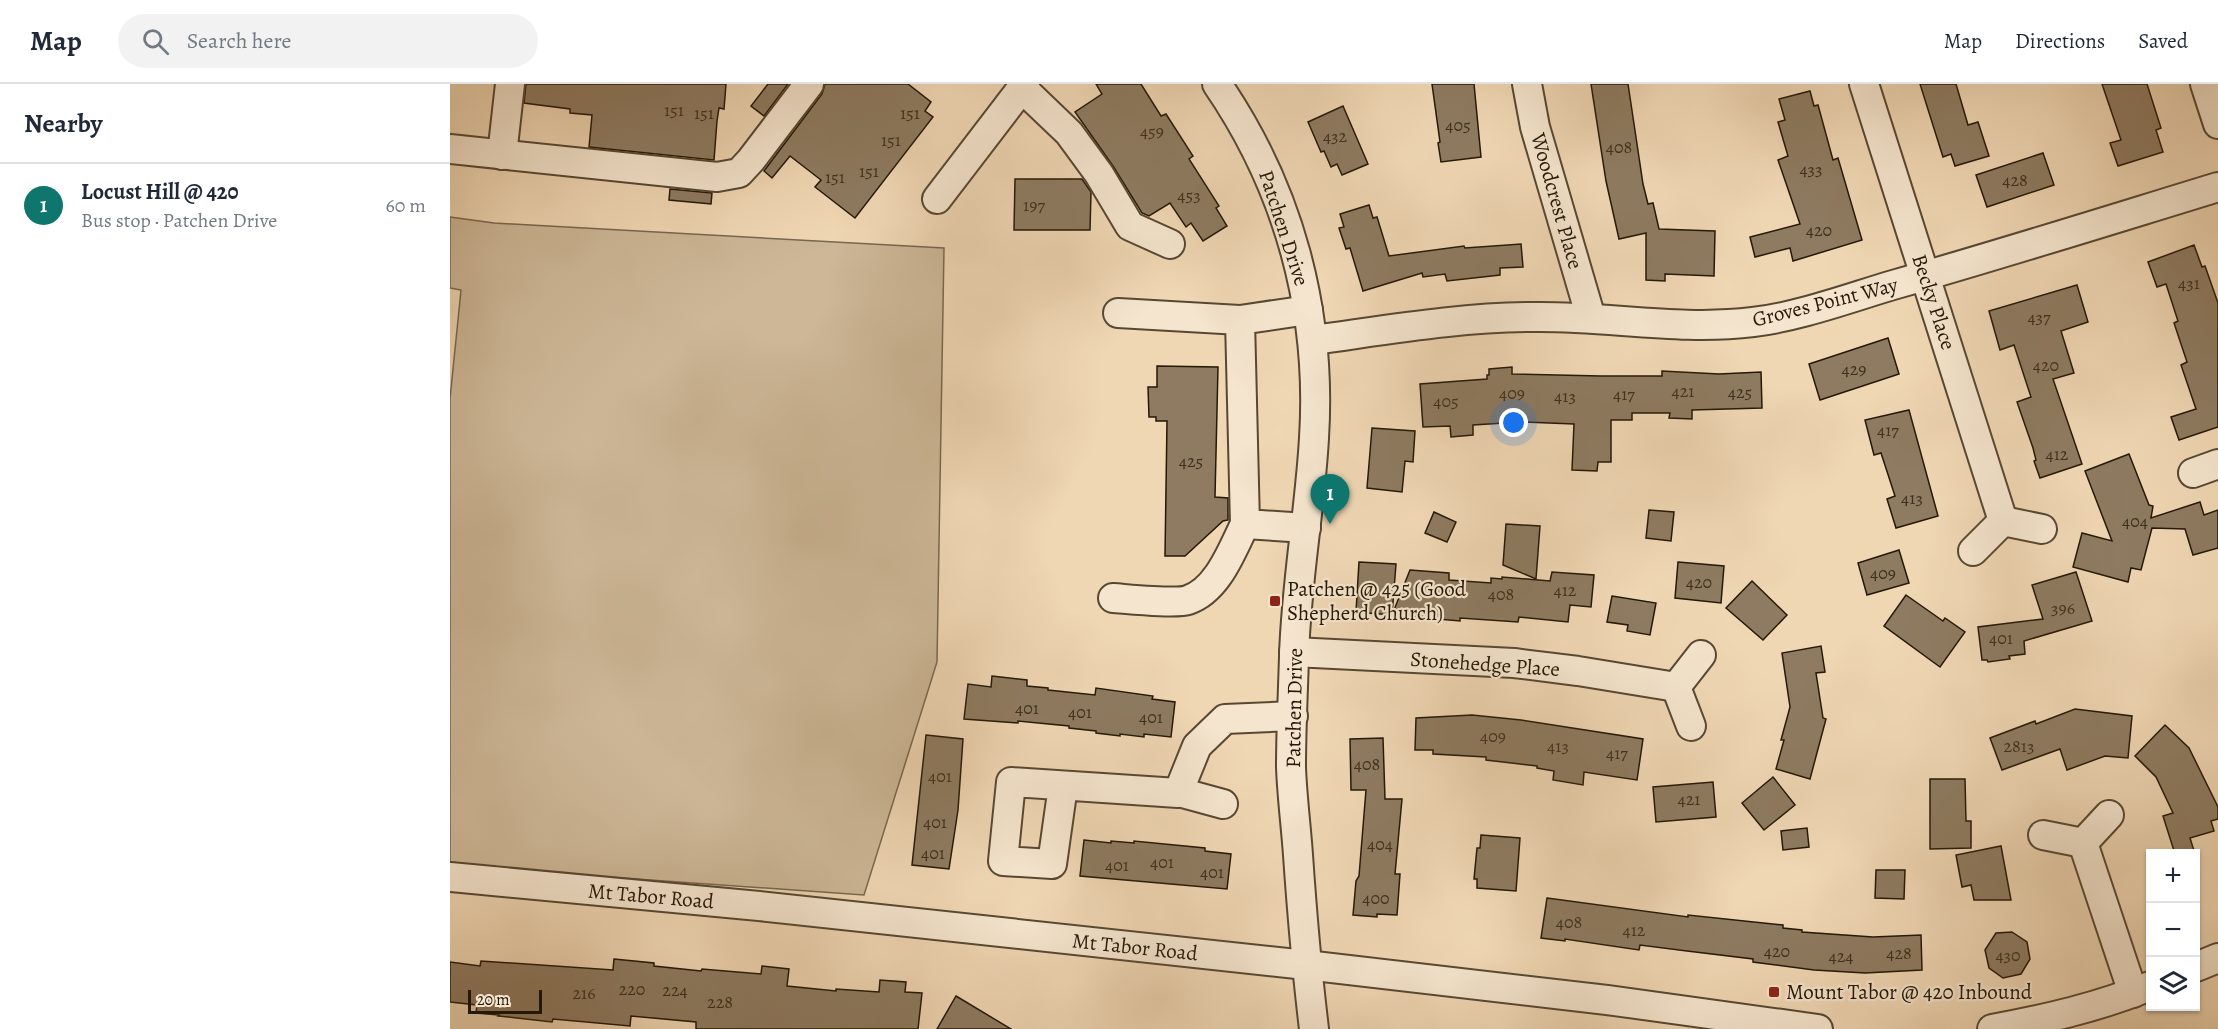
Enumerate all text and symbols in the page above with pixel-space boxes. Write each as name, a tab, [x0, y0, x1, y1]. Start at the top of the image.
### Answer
search box	[118, 14, 538, 68]
text: Map	[30, 22, 82, 60]
icon: search	[139, 25, 172, 58]
text: Search here	[187, 26, 291, 56]
text: Map	[1944, 27, 1982, 55]
text: Directions	[2015, 27, 2105, 55]
text: Saved	[2138, 27, 2188, 55]
house number: 151	[664, 98, 684, 122]
house number: 151	[694, 101, 714, 125]
house number: 151	[900, 101, 920, 125]
text: Nearby	[24, 106, 103, 141]
house number: 405	[1445, 113, 1471, 137]
house number: 459	[1140, 119, 1164, 143]
house number: 432	[1323, 124, 1348, 148]
house number: 151	[881, 128, 901, 152]
street label: Woodcrest Place	[1524, 129, 1590, 272]
house number: 408	[1606, 135, 1632, 159]
house number: 433	[1799, 157, 1823, 181]
house number: 151	[859, 159, 879, 183]
house number: 151	[825, 165, 845, 189]
street label: Patchen Drive	[1252, 167, 1316, 289]
house number: 428	[2002, 168, 2028, 192]
text: Locust Hill @ 420	[81, 177, 239, 207]
house number: 453	[1177, 183, 1201, 207]
text: 1	[40, 192, 47, 219]
text: 60 m	[386, 192, 426, 219]
house number: 197	[1023, 193, 1045, 217]
text: Bus stop · Patchen Drive	[81, 207, 277, 234]
house number: 420	[1806, 218, 1832, 242]
street label: Becky Place	[1905, 251, 1963, 353]
street label: Groves Point Way	[1749, 270, 1901, 334]
house number: 431	[2178, 271, 2200, 295]
house number: 437	[2027, 305, 2051, 329]
house number: 420	[2033, 353, 2059, 377]
house number: 429	[1842, 357, 1866, 381]
house number: 421	[1672, 379, 1694, 403]
house number: 425	[1728, 380, 1752, 404]
house number: 409	[1499, 381, 1525, 405]
house number: 417	[1613, 382, 1635, 406]
house number: 413	[1554, 384, 1576, 408]
house number: 405	[1433, 389, 1459, 413]
your location	[1499, 408, 1528, 437]
house number: 417	[1877, 418, 1899, 442]
house number: 412	[2046, 442, 2069, 466]
house number: 425	[1179, 449, 1203, 473]
pin: 1	[1310, 474, 1350, 524]
house number: 413	[1901, 486, 1923, 510]
house number: 404	[2122, 509, 2148, 533]
house number: 409	[1870, 561, 1896, 585]
house number: 420	[1686, 570, 1712, 594]
place label: Patchen @ 425 (Good Shepherd Church)	[1287, 575, 1467, 627]
house number: 412	[1554, 578, 1577, 602]
house number: 408	[1488, 582, 1514, 606]
marker: Patchen @ 425 (Good Shepherd Church)	[1268, 594, 1282, 608]
house number: 396	[2051, 596, 2075, 620]
house number: 401	[1989, 626, 2013, 650]
street label: Stonehedge Place	[1409, 645, 1561, 683]
street label: Patchen Drive	[1279, 648, 1309, 768]
house number: 401	[1015, 696, 1039, 720]
house number: 401	[1068, 700, 1092, 724]
house number: 401	[1139, 705, 1163, 729]
house number: 409	[1480, 724, 1506, 748]
house number: 413	[1547, 734, 1569, 758]
house number: 2813	[2004, 734, 2034, 758]
house number: 417	[1606, 741, 1628, 765]
house number: 408	[1354, 752, 1380, 776]
house number: 401	[928, 764, 952, 788]
house number: 421	[1678, 787, 1700, 811]
house number: 401	[923, 810, 947, 834]
house number: 404	[1367, 832, 1393, 856]
house number: 401	[921, 841, 945, 865]
map controls	[2146, 849, 2200, 1011]
button: +	[2146, 849, 2200, 903]
house number: 401	[1150, 850, 1174, 874]
house number: 401	[1105, 853, 1129, 877]
house number: 401	[1200, 860, 1224, 884]
street label: Mt Tabor Road	[587, 877, 716, 916]
house number: 400	[1362, 886, 1390, 910]
button: −	[2146, 903, 2200, 957]
house number: 408	[1556, 910, 1582, 934]
house number: 412	[1623, 918, 1646, 942]
street label: Mt Tabor Road	[1071, 926, 1200, 968]
house number: 420	[1764, 939, 1790, 963]
house number: 428	[1886, 941, 1912, 965]
house number: 430	[1995, 943, 2021, 967]
house number: 424	[1829, 944, 1853, 968]
button: layers	[2146, 957, 2200, 1011]
house number: 220	[619, 977, 645, 1001]
house number: 224	[662, 978, 688, 1002]
place label: Mount Tabor @ 420 Inbound	[1786, 978, 2033, 1006]
house number: 216	[572, 981, 596, 1005]
marker: Mount Tabor @ 420 Inbound	[1767, 985, 1781, 999]
scale bar	[468, 987, 542, 1014]
text: 20 m	[477, 989, 510, 1011]
house number: 228	[707, 990, 733, 1014]

